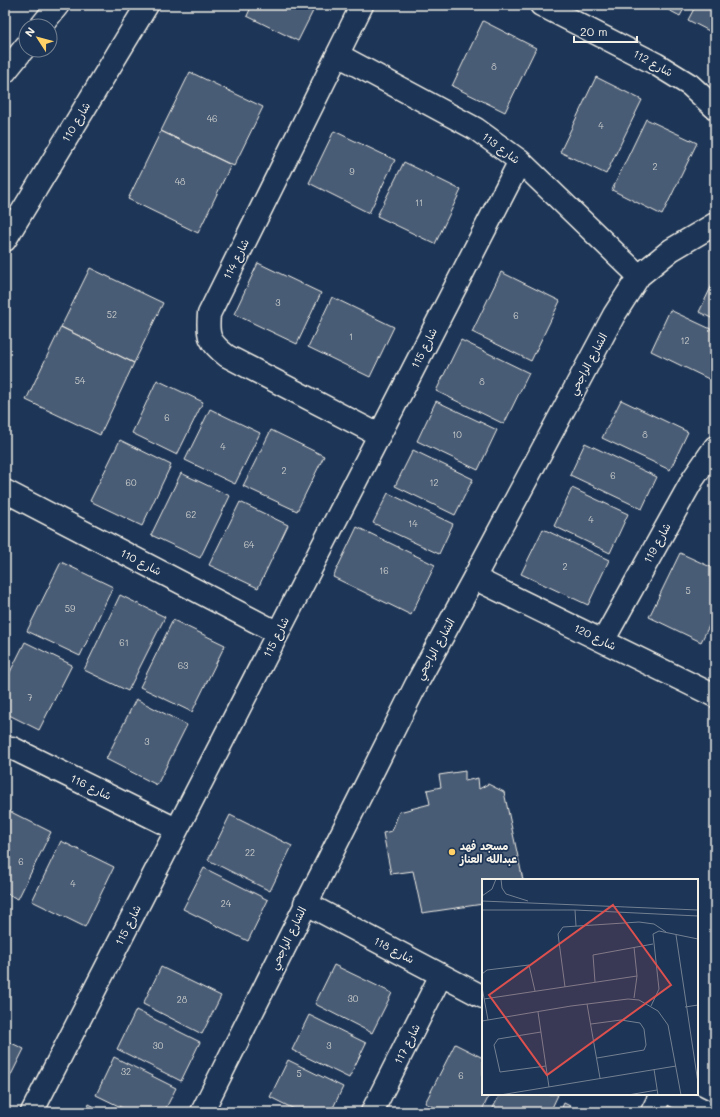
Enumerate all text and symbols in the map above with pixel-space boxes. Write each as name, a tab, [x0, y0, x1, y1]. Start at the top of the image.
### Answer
north arrow	[18, 18, 58, 58]
scale bar	[574, 18, 637, 44]
text: 20 m	[580, 23, 608, 39]
text: N	[21, 24, 38, 40]
street label: شارع 112	[630, 46, 676, 81]
house number: 8	[491, 61, 497, 72]
street label: شارع 110	[58, 99, 95, 145]
house number: 46	[207, 113, 217, 124]
house number: 4	[598, 120, 604, 131]
street label: شارع 113	[478, 128, 523, 168]
house number: 2	[652, 161, 658, 172]
house number: 9	[349, 166, 355, 177]
house number: 48	[175, 176, 186, 187]
house number: 11	[415, 197, 423, 208]
street label: 114 شارع	[219, 236, 254, 283]
house number: 3	[275, 297, 281, 308]
house number: 52	[107, 309, 117, 320]
house number: 6	[513, 310, 519, 321]
street label: شارع 115	[407, 325, 442, 372]
street label: الشارع الراجحي	[565, 330, 614, 399]
house number: 1	[349, 331, 353, 342]
house number: 12	[680, 335, 690, 346]
house number: 54	[75, 375, 86, 386]
house number: 8	[479, 376, 485, 387]
house number: 6	[164, 412, 170, 423]
house number: 10	[452, 429, 462, 440]
house number: 8	[642, 429, 648, 440]
house number: 4	[220, 441, 226, 452]
house number: 2	[281, 465, 287, 476]
house number: 6	[610, 470, 616, 481]
house number: 60	[126, 477, 137, 488]
house number: 12	[429, 477, 439, 488]
house number: 62	[186, 509, 196, 520]
house number: 4	[588, 514, 594, 525]
house number: 14	[408, 518, 418, 529]
street label: شارع 119	[639, 520, 675, 566]
house number: 64	[244, 539, 255, 550]
street label: شارع 110	[117, 545, 164, 580]
house number: 2	[562, 561, 568, 572]
house number: 16	[379, 565, 389, 576]
house number: 5	[685, 585, 691, 596]
house number: 59	[65, 603, 76, 614]
street label: شارع 115	[259, 614, 294, 661]
street label: الشارع الراجحي	[411, 615, 461, 684]
street label: شارع 120	[571, 620, 619, 655]
house number: 61	[119, 637, 129, 648]
house number: 63	[178, 660, 188, 671]
house number: 7	[27, 692, 33, 703]
house number: 3	[144, 736, 150, 747]
street label: شارع 116	[67, 770, 114, 805]
place label: مسجد فهد عبدالله العناز	[459, 838, 517, 866]
house number: 22	[245, 847, 255, 858]
marker: مسجد فهد عبدالله العناز	[447, 847, 457, 857]
house number: 6	[18, 856, 24, 867]
house number: 4	[70, 878, 76, 889]
inset map	[482, 879, 698, 1095]
house number: 24	[221, 898, 232, 909]
street label: شارع 115	[111, 902, 146, 949]
street label: الشارع الراجحي	[266, 904, 313, 974]
street label: شارع 118	[370, 933, 417, 968]
house number: 30	[348, 993, 359, 1004]
house number: 28	[177, 994, 188, 1005]
street label: شارع 117	[390, 1021, 425, 1067]
house number: 30	[153, 1040, 164, 1051]
house number: 3	[326, 1040, 332, 1051]
house number: 32	[121, 1066, 131, 1077]
house number: 5	[296, 1068, 302, 1079]
house number: 6	[458, 1070, 464, 1081]

